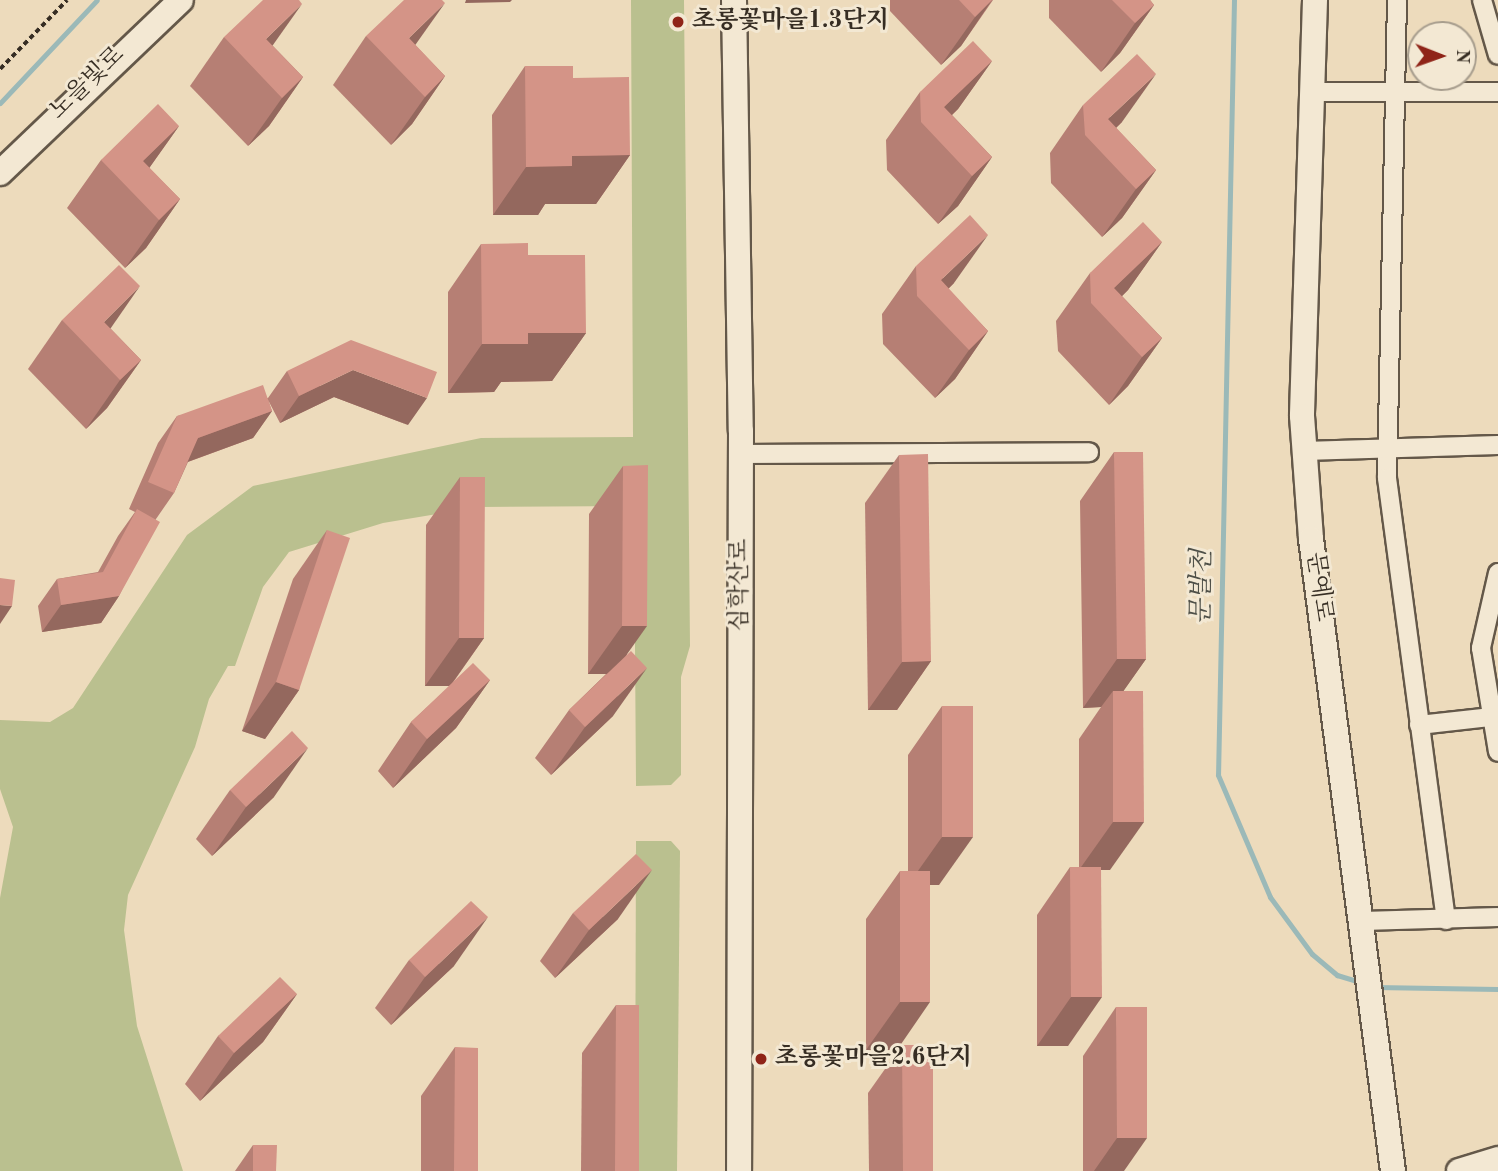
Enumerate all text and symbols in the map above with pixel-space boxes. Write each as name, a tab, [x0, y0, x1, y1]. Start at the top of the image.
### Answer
place label: 초롱꽃마을1.3단지	[692, 8, 889, 36]
marker: 초롱꽃마을1.3단지	[670, 14, 686, 30]
north arrow	[1407, 21, 1477, 91]
street label: 노을빛로	[45, 41, 131, 127]
text: N	[1452, 49, 1471, 64]
street label: 심학산로	[727, 539, 755, 631]
water label: 문발천	[1187, 549, 1219, 625]
street label: 문예로	[1299, 551, 1337, 623]
place label: 초롱꽃마을2.6단지	[775, 1045, 972, 1073]
marker: 초롱꽃마을2.6단지	[753, 1051, 769, 1067]

